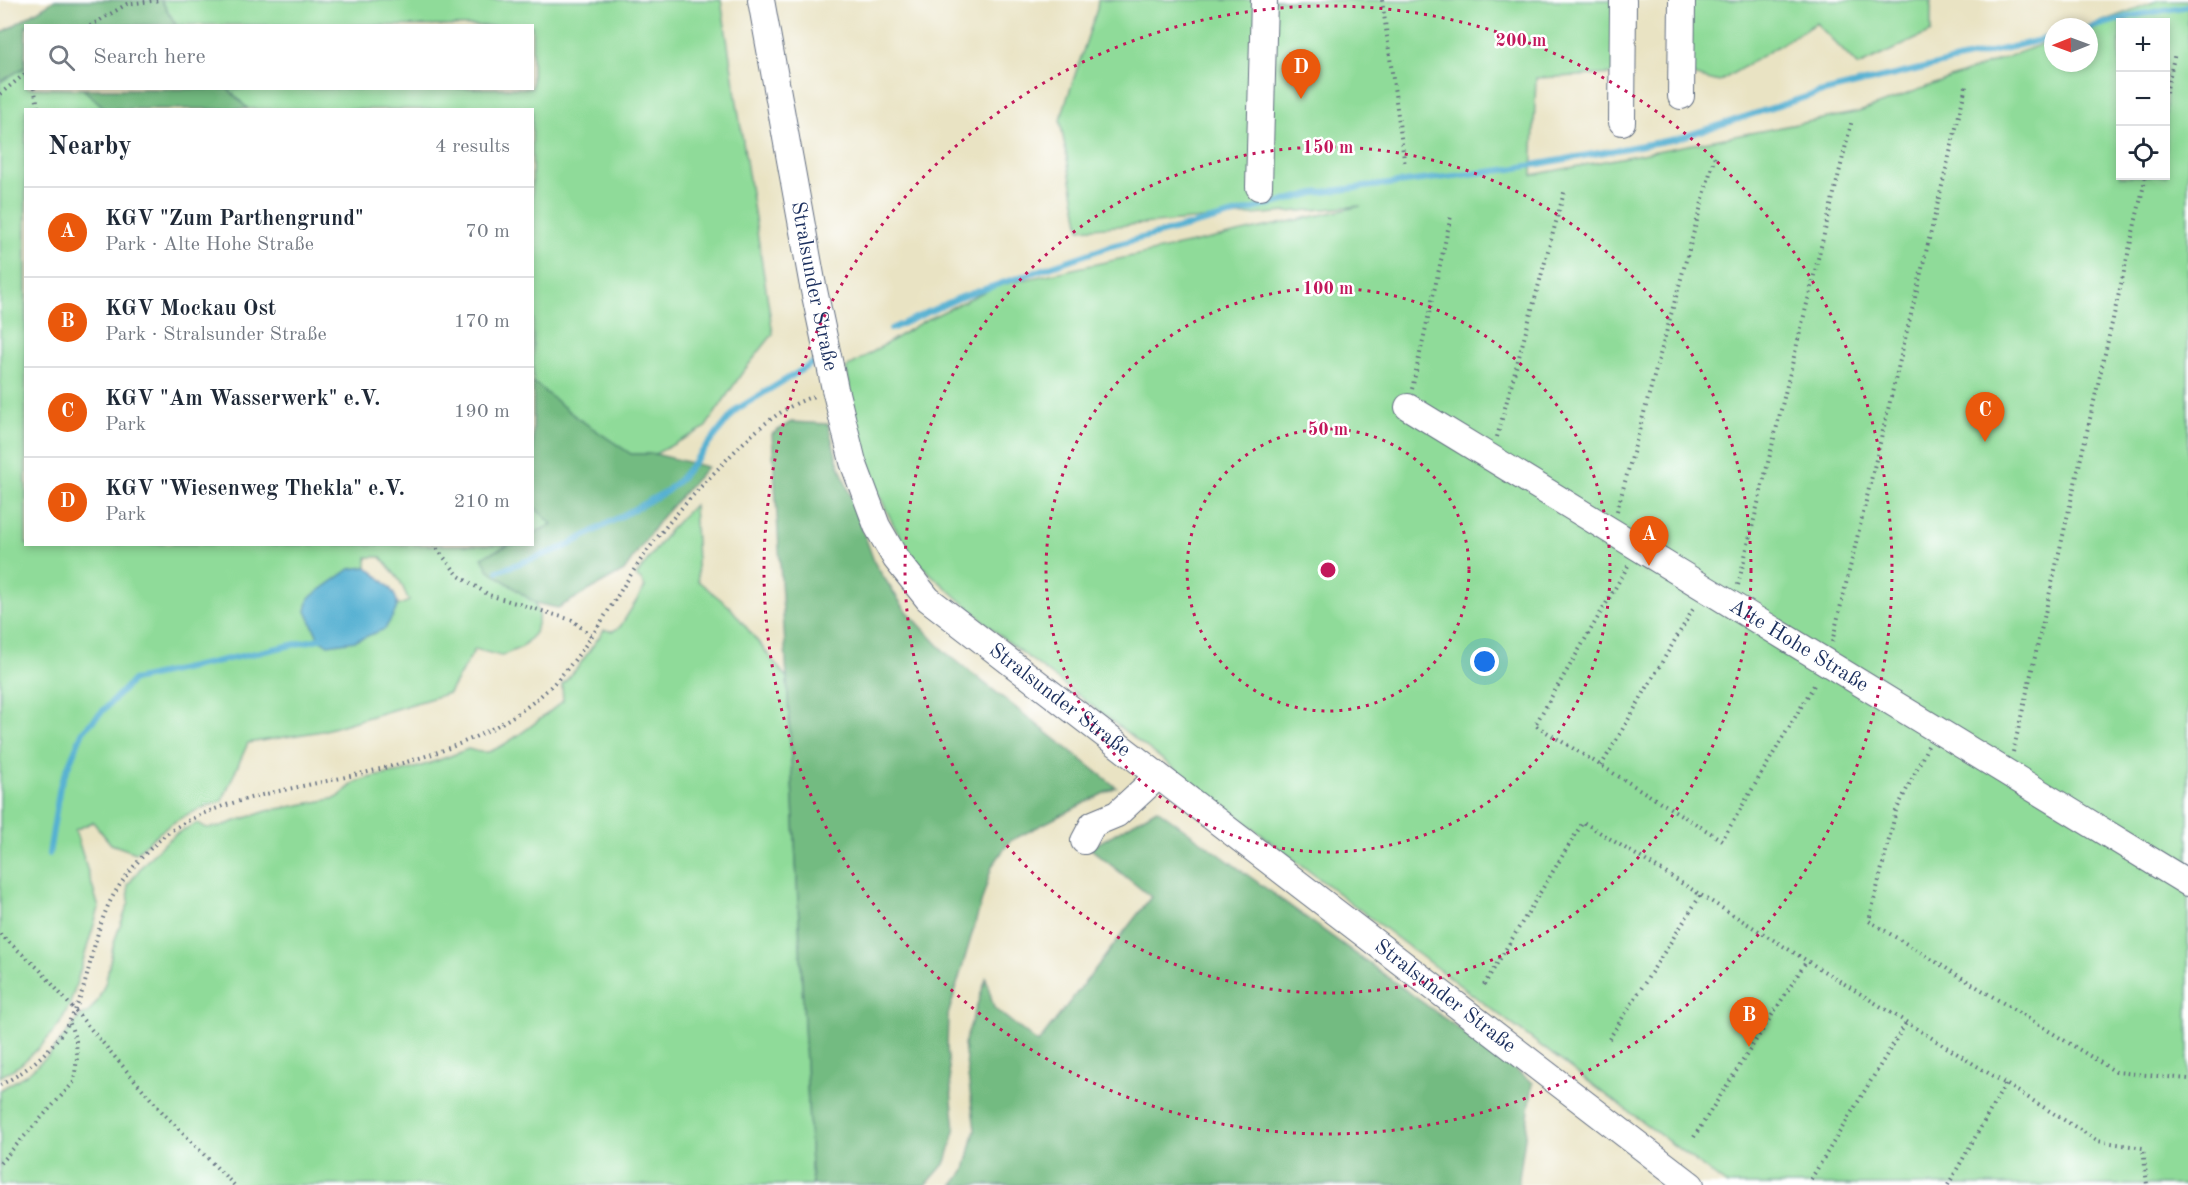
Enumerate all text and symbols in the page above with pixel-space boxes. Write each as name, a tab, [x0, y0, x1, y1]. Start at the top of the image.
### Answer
north arrow	[2044, 18, 2098, 72]
map controls	[2116, 18, 2170, 180]
button: +	[2116, 18, 2170, 72]
search box	[24, 24, 534, 90]
text: 200 m	[1496, 32, 1546, 50]
icon: search	[45, 41, 78, 74]
text: Search here	[93, 46, 206, 68]
pin: D	[1282, 50, 1320, 99]
button: −	[2116, 72, 2170, 126]
button: locate	[2116, 126, 2170, 180]
text: Nearby	[48, 134, 132, 160]
text: 4 results	[435, 137, 510, 157]
text: 150 m	[1303, 139, 1353, 157]
street label: Stralsunder Straße	[787, 200, 841, 373]
text: KGV "Zum Parthengrund"	[105, 208, 364, 230]
text: A	[60, 222, 75, 242]
text: 70 m	[465, 222, 510, 242]
text: Park · Alte Hohe Straße	[105, 235, 314, 255]
text: 100 m	[1303, 280, 1353, 298]
text: KGV Mockau Ost	[105, 298, 276, 320]
text: B	[60, 312, 75, 332]
text: 170 m	[454, 312, 510, 332]
text: Park · Stralsunder Straße	[105, 325, 327, 345]
text: KGV "Am Wasserwerk" e.V.	[105, 388, 381, 410]
pin: C	[1966, 392, 2004, 442]
text: C	[61, 402, 74, 422]
text: 190 m	[454, 402, 510, 422]
text: Park	[105, 415, 146, 435]
text: 50 m	[1308, 421, 1348, 439]
text: KGV "Wiesenweg Thekla" e.V.	[105, 478, 405, 500]
text: D	[60, 492, 75, 512]
text: 210 m	[454, 492, 510, 512]
text: Park	[105, 505, 146, 525]
pin: A	[1630, 516, 1668, 566]
centre of rings	[1318, 560, 1338, 580]
street label: Alte Hohe Straße	[1726, 595, 1872, 696]
street label: Stralsunder Straße	[985, 639, 1134, 761]
your location	[1470, 647, 1499, 676]
street label: Stralsunder Straße	[1371, 936, 1520, 1057]
pin: B	[1730, 998, 1768, 1047]

